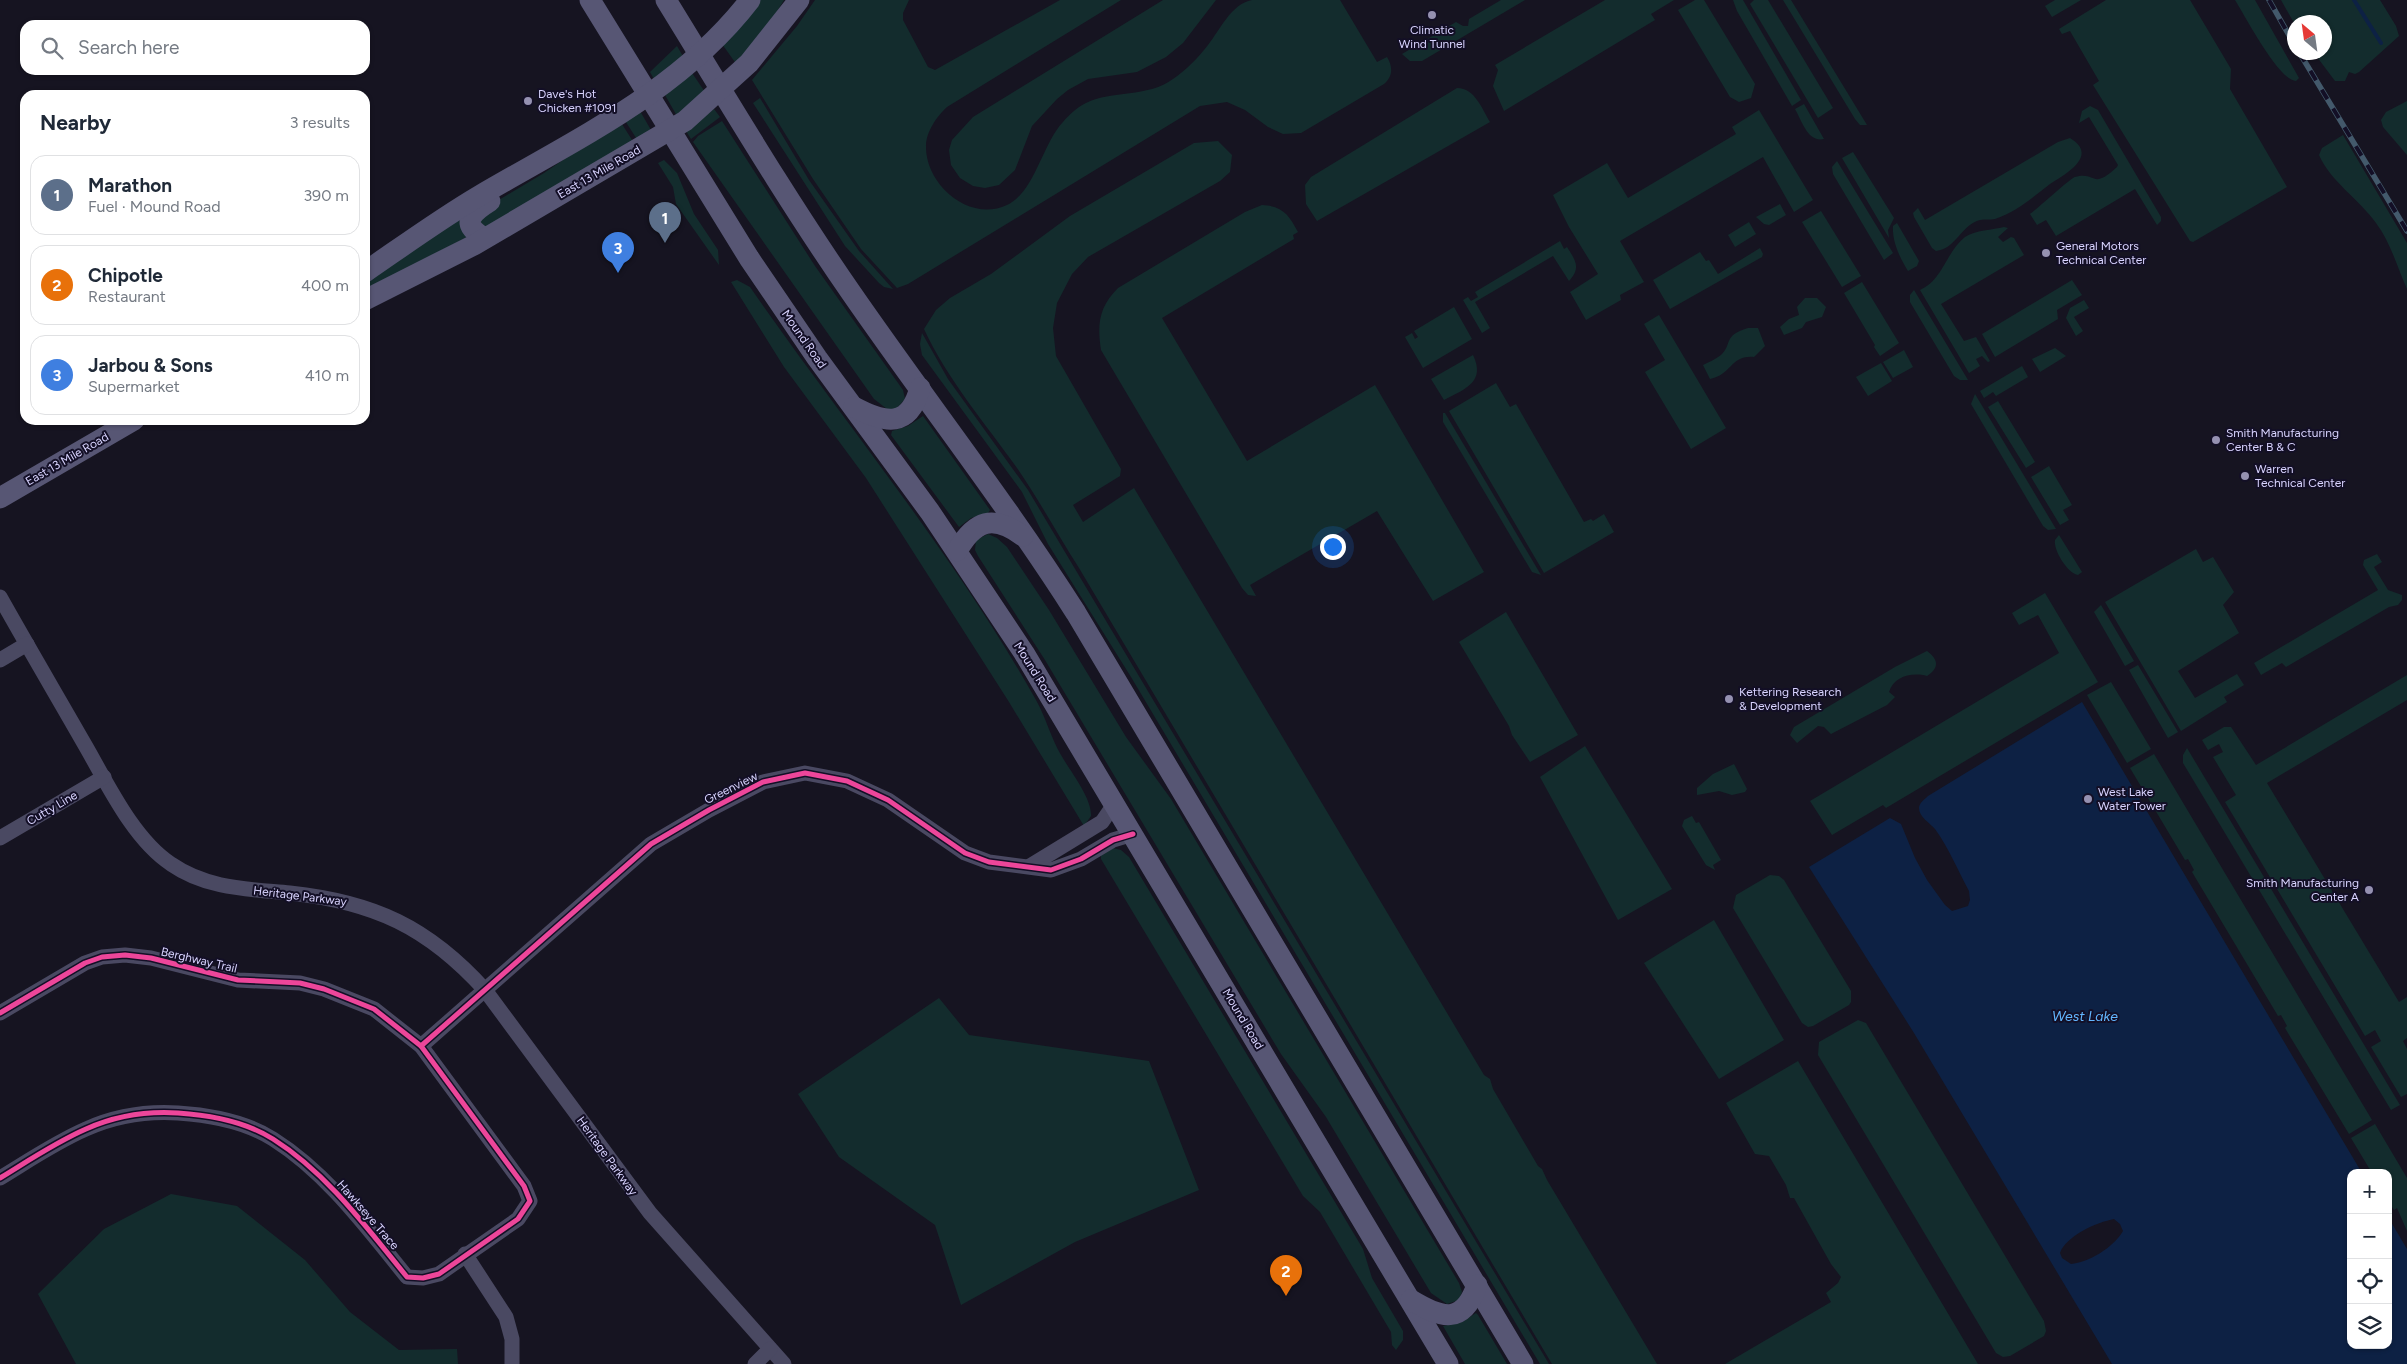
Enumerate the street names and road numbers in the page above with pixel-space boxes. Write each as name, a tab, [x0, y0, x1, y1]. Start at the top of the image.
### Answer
street label: East 13 Mile Road	[555, 143, 643, 201]
street label: Mound Road	[779, 307, 829, 371]
street label: East 13 Mile Road	[23, 430, 111, 488]
street label: Mound Road	[1011, 639, 1059, 705]
street label: Greenview	[702, 769, 761, 807]
street label: Cutty Line	[24, 788, 80, 828]
street label: Heritage Parkway	[252, 883, 348, 909]
street label: Berghway Trail	[160, 944, 238, 976]
street label: Mound Road	[1219, 986, 1267, 1052]
street label: Heritage Parkway	[574, 1114, 641, 1199]
street label: Hawkseye Trace	[334, 1177, 402, 1253]

